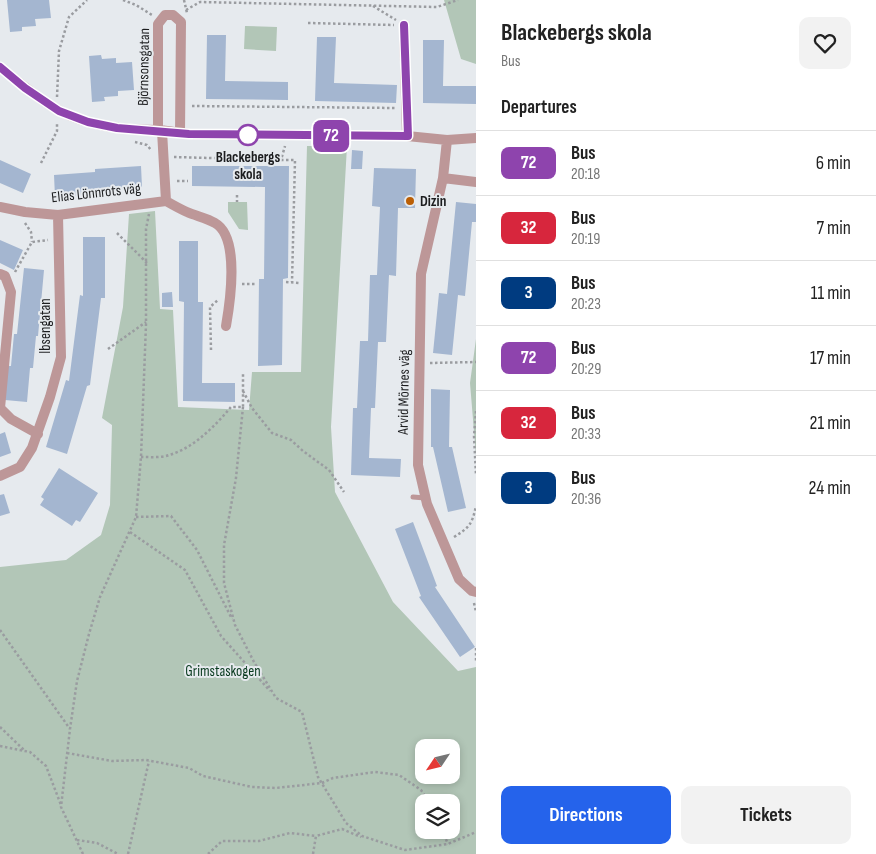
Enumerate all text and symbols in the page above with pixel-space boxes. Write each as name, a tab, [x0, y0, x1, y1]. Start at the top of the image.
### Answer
button: heart	[799, 17, 851, 69]
text: Blackebergs skola	[501, 18, 652, 47]
street label: Björnsonsgatan	[134, 28, 154, 106]
text: Bus	[501, 52, 521, 71]
text: Departures	[501, 96, 577, 119]
line badge: 72	[308, 120, 354, 152]
marker: Blackebergs skola	[237, 124, 259, 146]
text: 72	[323, 125, 339, 146]
text: Bus	[571, 142, 596, 165]
place label: Blackebergs skola	[216, 148, 280, 184]
text: 72	[521, 152, 536, 173]
text: 6 min	[816, 152, 851, 175]
text: 20:18	[571, 165, 600, 184]
street label: Elias Lönnrots väg	[50, 179, 142, 207]
place label: Dizin	[420, 192, 446, 211]
marker: Dizin	[404, 195, 416, 207]
text: Bus	[571, 207, 596, 230]
text: 32	[521, 217, 536, 238]
text: 7 min	[817, 217, 851, 240]
text: 20:19	[571, 230, 600, 249]
text: Bus	[571, 272, 596, 295]
text: 3	[524, 282, 533, 303]
text: 11 min	[811, 282, 851, 305]
text: 20:23	[571, 295, 601, 314]
street label: Ibsengatan	[36, 298, 55, 354]
text: Bus	[571, 337, 596, 360]
text: 72	[521, 347, 536, 368]
text: 17 min	[810, 347, 851, 370]
street label: Arvid Mörnes väg	[394, 349, 414, 436]
text: 20:29	[571, 360, 601, 379]
text: Bus	[571, 402, 596, 425]
text: 32	[521, 412, 536, 433]
text: 21 min	[810, 412, 851, 435]
text: 20:33	[571, 425, 601, 444]
text: Bus	[571, 467, 596, 490]
text: 3	[524, 477, 533, 498]
text: 24 min	[808, 477, 851, 500]
text: 20:36	[571, 490, 601, 509]
park label: Grimstaskogen	[185, 662, 261, 681]
north arrow	[415, 739, 460, 784]
map controls	[415, 739, 460, 839]
button: Directions	[501, 786, 671, 844]
button: Tickets	[681, 786, 851, 844]
button: layers	[415, 794, 460, 839]

